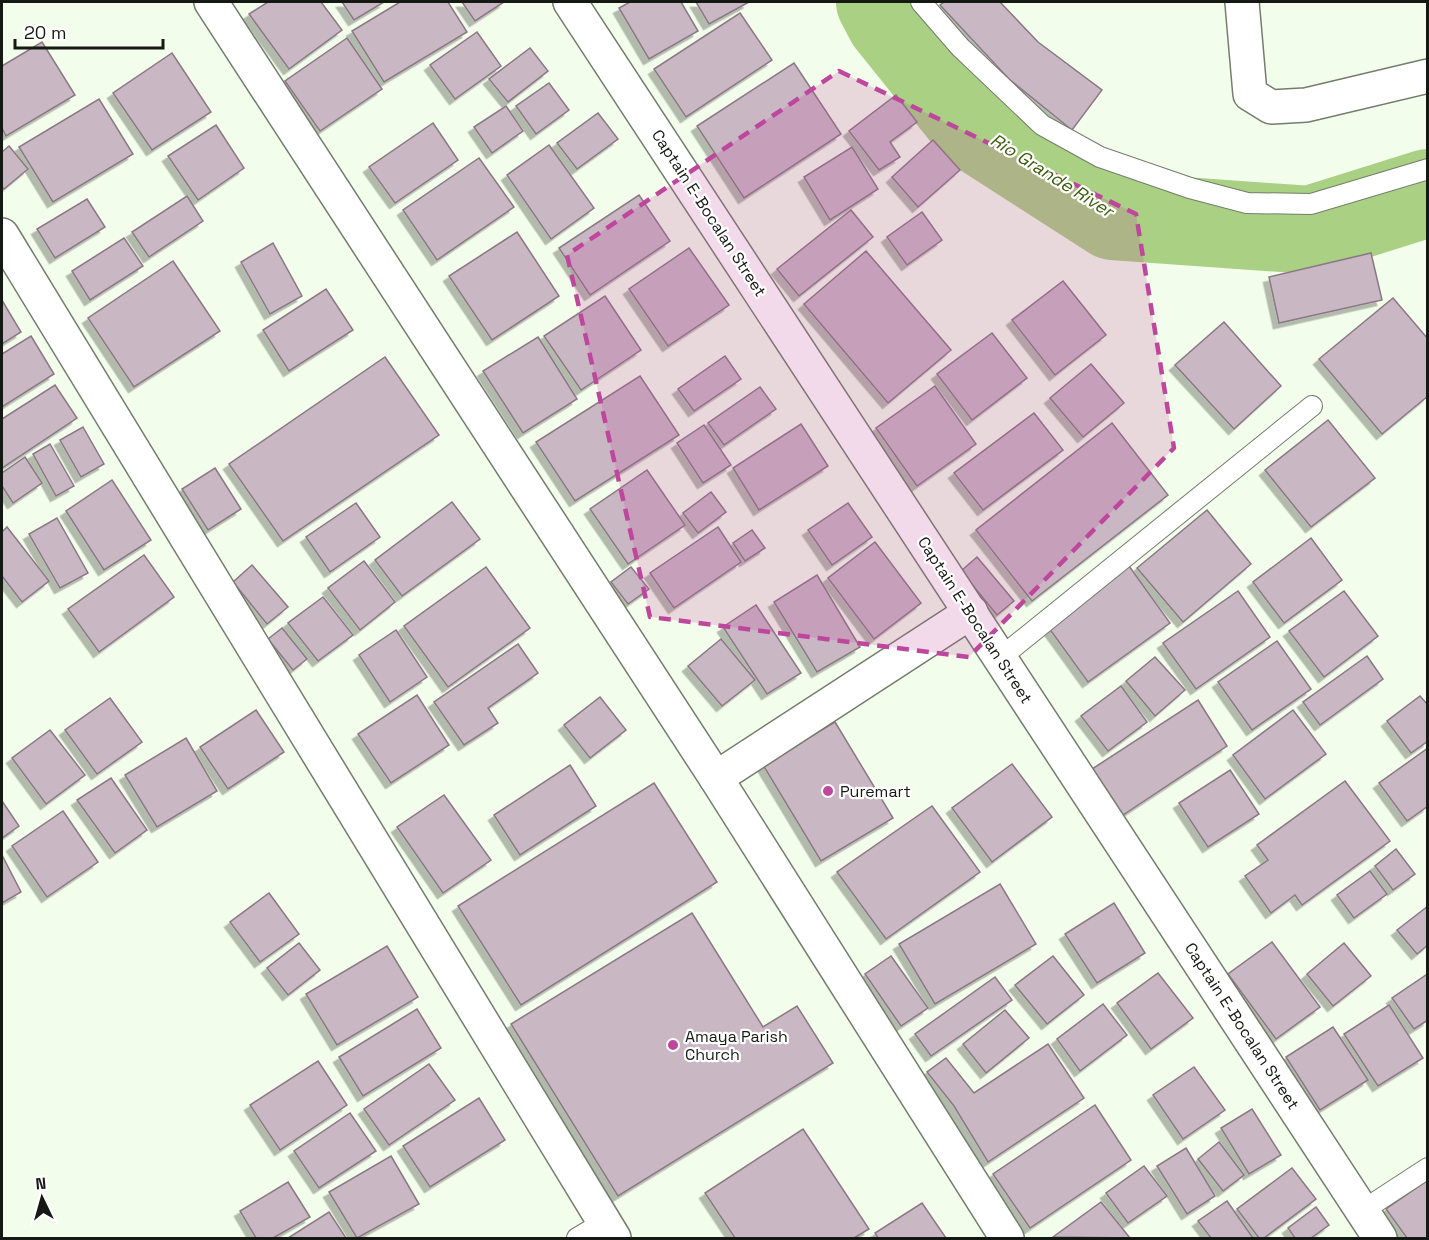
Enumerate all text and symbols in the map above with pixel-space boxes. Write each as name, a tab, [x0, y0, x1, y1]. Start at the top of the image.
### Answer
scale bar	[15, 12, 164, 50]
text: 20 m	[24, 21, 67, 44]
street label: Captain E-Bocalan Street	[647, 125, 771, 301]
water label: Rio Grande River	[986, 128, 1120, 223]
street label: Captain E-Bocalan Street	[913, 532, 1037, 708]
place label: Puremart	[840, 781, 911, 802]
marker: Puremart	[821, 784, 835, 798]
street label: Captain E-Bocalan Street	[1180, 938, 1304, 1114]
place label: Amaya Parish Church	[685, 1026, 788, 1065]
marker: Amaya Parish Church	[666, 1038, 680, 1052]
north arrow	[12, 1168, 72, 1228]
text: N	[34, 1173, 47, 1194]

